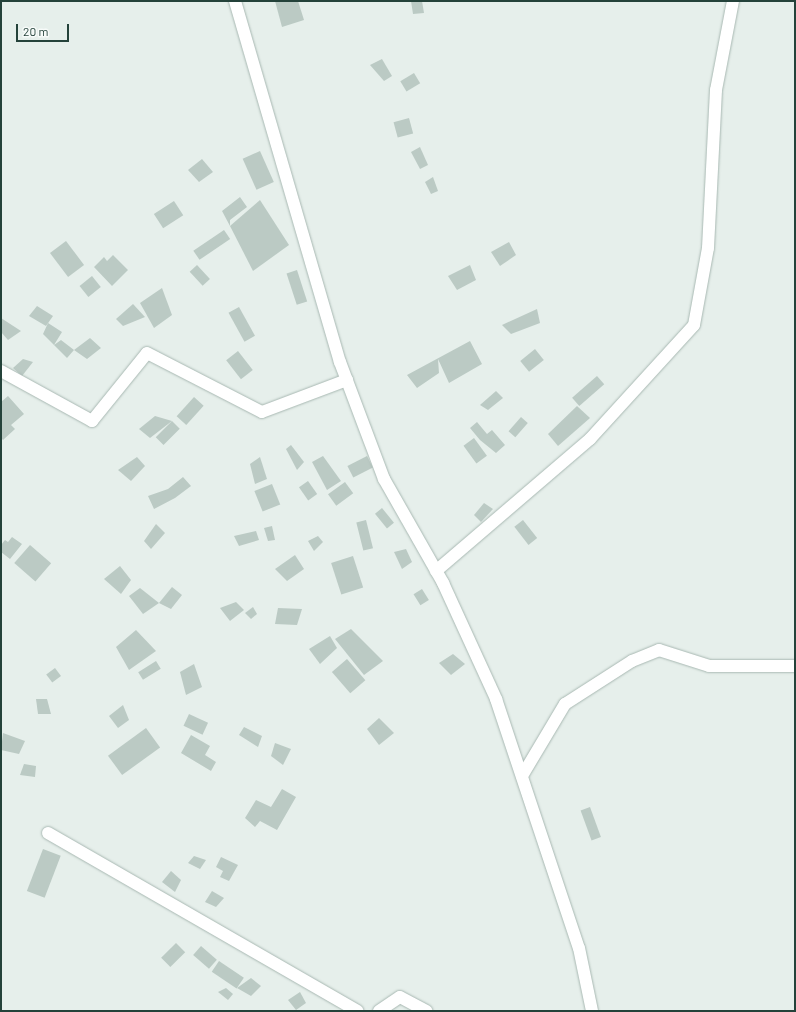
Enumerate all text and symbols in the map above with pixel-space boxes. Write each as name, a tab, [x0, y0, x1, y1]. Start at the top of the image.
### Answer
scale bar	[18, 16, 71, 42]
text: 20 m	[23, 24, 49, 38]

